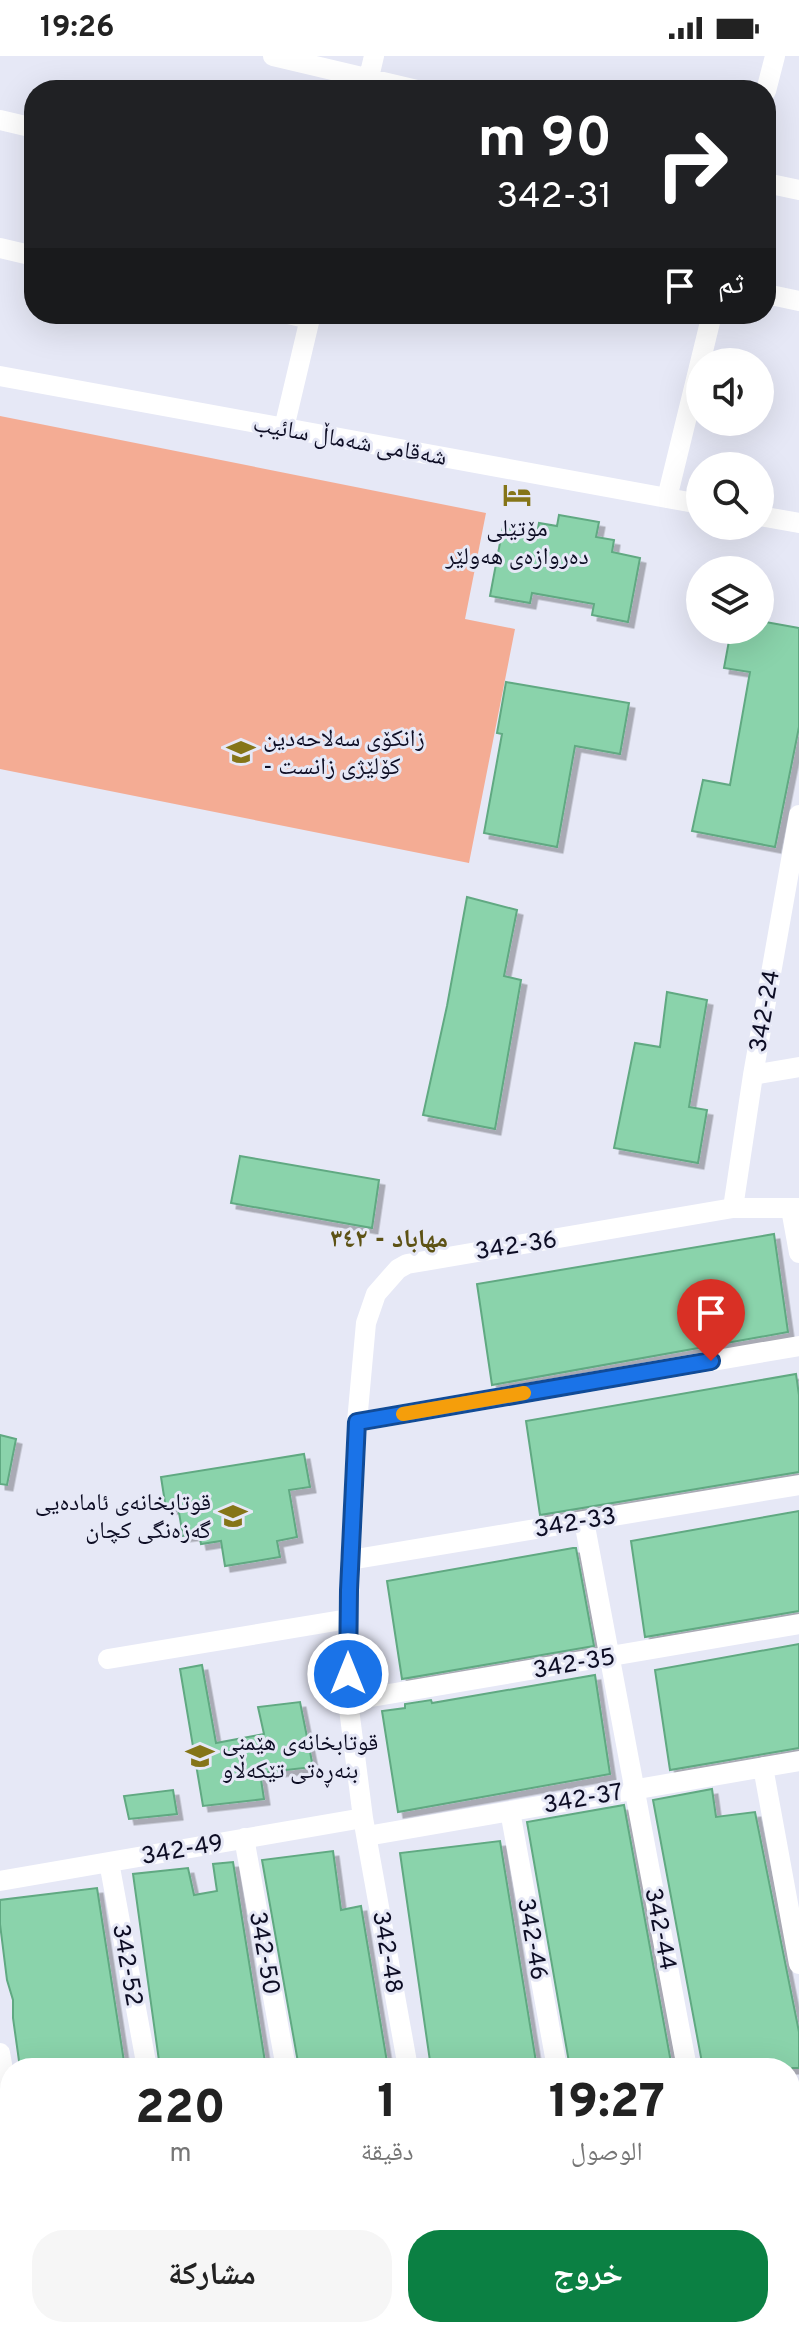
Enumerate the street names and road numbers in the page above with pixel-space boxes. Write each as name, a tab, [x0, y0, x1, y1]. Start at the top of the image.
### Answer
street label: شەقامی شەماڵ سائیب	[250, 409, 449, 474]
street label: 342-24	[744, 968, 788, 1055]
street label: 342-36	[473, 1226, 559, 1268]
street label: 342-33	[532, 1502, 619, 1546]
street label: 342-35	[531, 1643, 618, 1687]
street label: 342-37	[541, 1778, 626, 1822]
street label: 342-49	[139, 1829, 226, 1873]
street label: 342-44	[636, 1886, 682, 1973]
street label: 342-46	[509, 1896, 553, 1983]
street label: 342-50	[241, 1909, 285, 1997]
street label: 342-48	[364, 1909, 408, 1996]
street label: 342-52	[104, 1922, 148, 2009]

